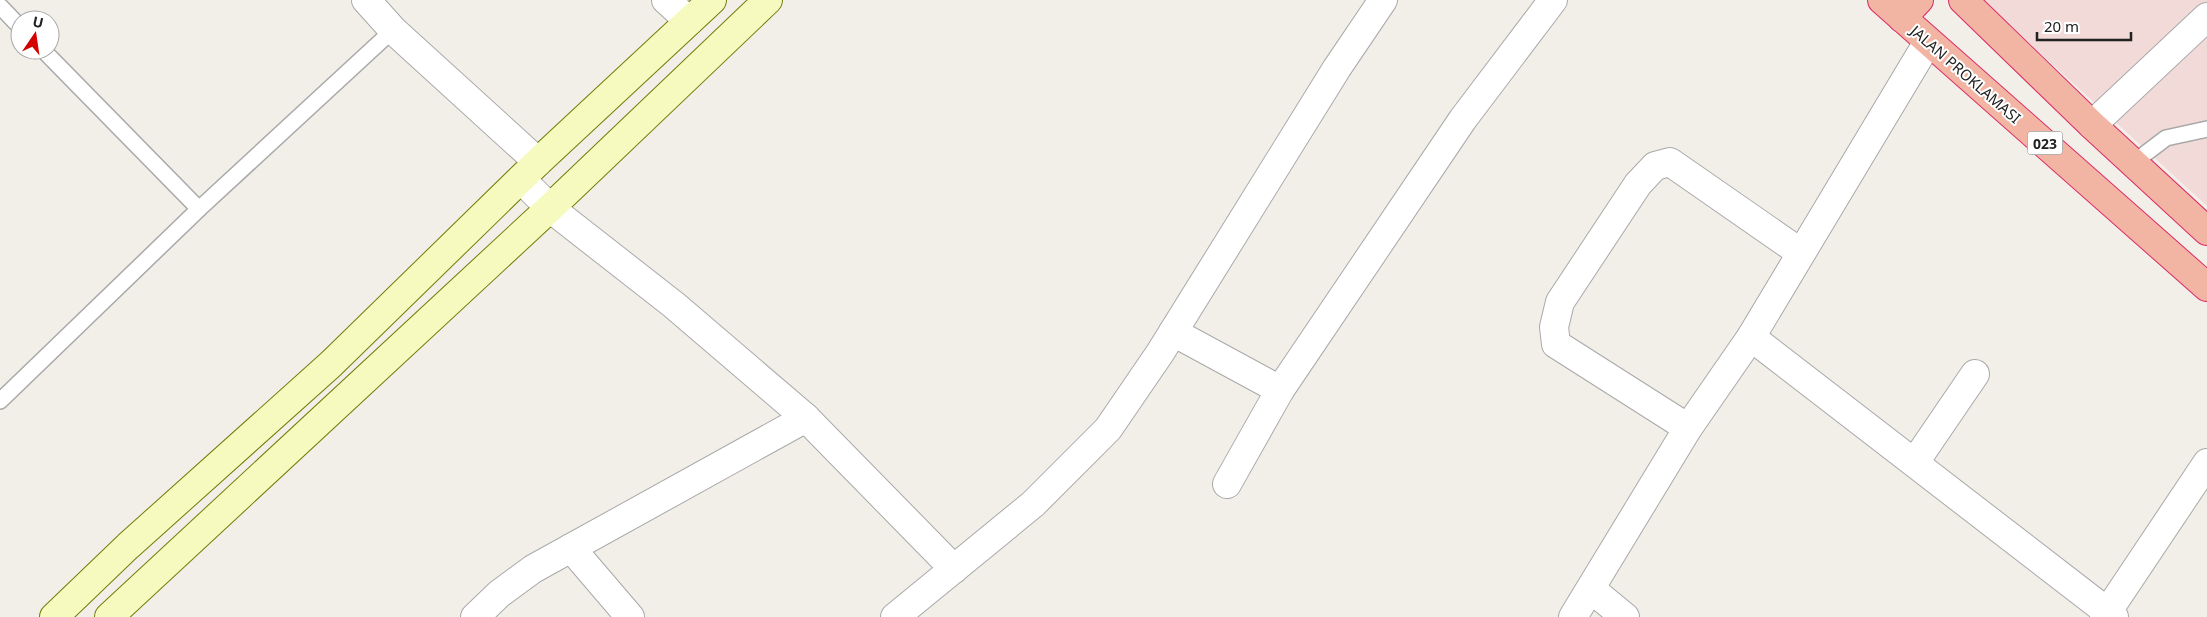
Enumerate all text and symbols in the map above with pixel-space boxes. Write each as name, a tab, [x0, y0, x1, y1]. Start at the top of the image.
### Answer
north arrow	[10, 10, 60, 60]
scale bar	[2037, 10, 2131, 42]
text: U	[31, 11, 45, 32]
text: 20 m	[2044, 16, 2079, 36]
street label: JALAN PROKLAMASI	[1905, 19, 2025, 127]
road number: 023	[2028, 132, 2062, 154]

